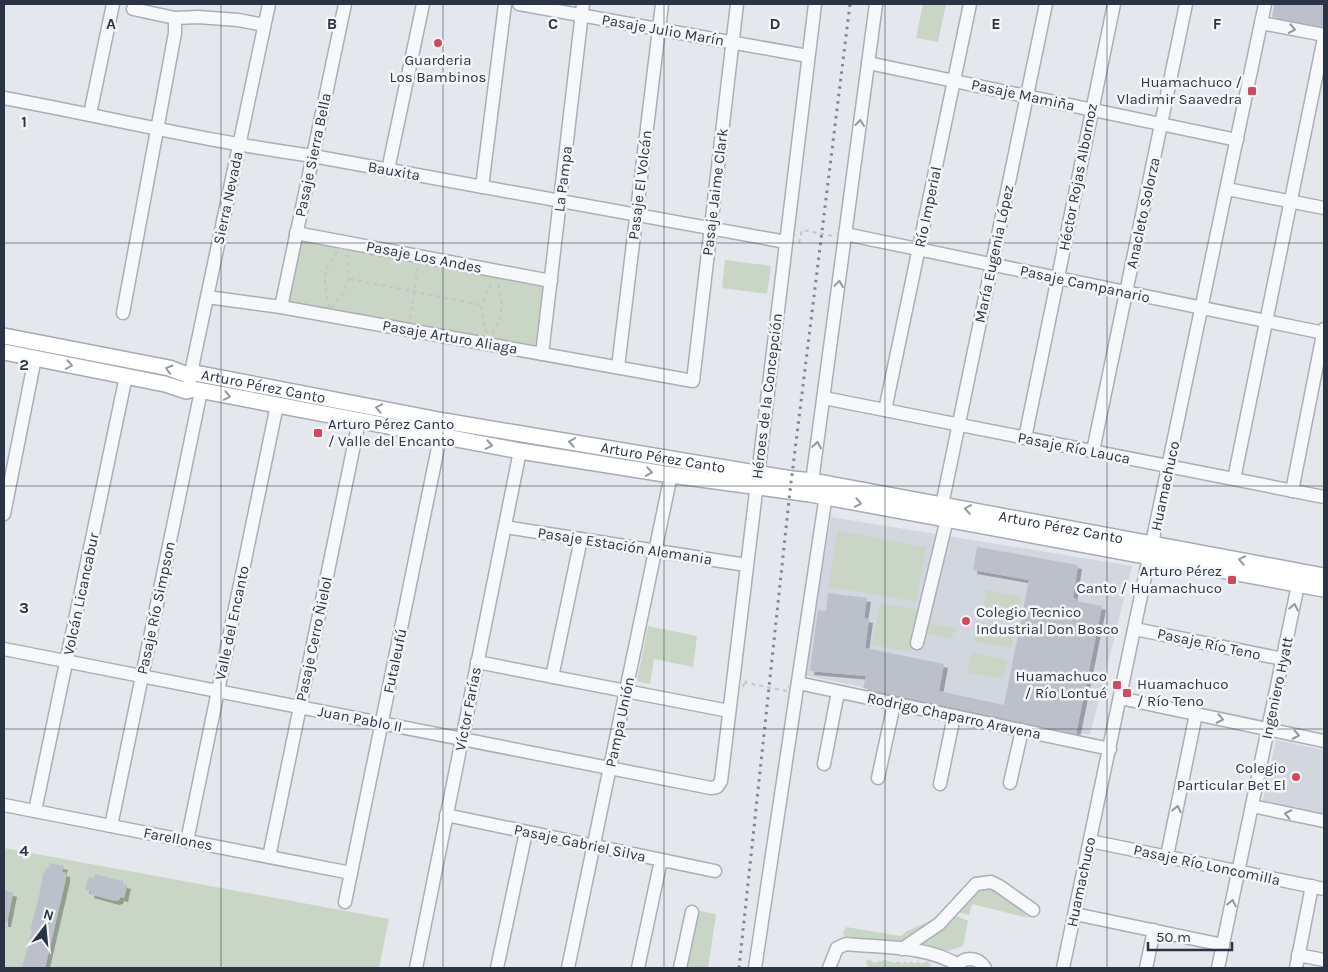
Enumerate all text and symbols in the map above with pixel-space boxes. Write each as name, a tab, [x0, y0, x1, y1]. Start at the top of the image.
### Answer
street label: Pasaje Julio Marín	[600, 10, 726, 50]
text: A	[106, 14, 116, 33]
text: B	[327, 14, 337, 33]
text: C	[548, 14, 558, 33]
text: D	[770, 14, 781, 33]
text: E	[991, 14, 1001, 33]
text: F	[1213, 14, 1222, 33]
one-way arrow	[1288, 24, 1297, 34]
marker: Guarderia Los Bambinos	[432, 37, 444, 49]
place label: Guarderia Los Bambinos	[390, 51, 486, 86]
place label: Huamachuco / Vladimir Saavedra	[1117, 73, 1242, 108]
street label: Pasaje Mamiña	[970, 75, 1076, 115]
marker: Huamachuco / Vladimir Saavedra	[1246, 85, 1258, 97]
street label: Pasaje Sierra Bella	[291, 91, 335, 219]
street label: Héctor Rojas Albornoz	[1055, 102, 1101, 252]
text: 1	[21, 112, 27, 131]
one-way arrow	[854, 119, 865, 127]
street label: Pasaje Jaime Clark	[698, 127, 732, 257]
street label: Pasaje El Volcán	[624, 129, 656, 241]
street label: La Pampa	[550, 145, 576, 213]
street label: Sierra Nevada	[209, 150, 247, 246]
street label: Anacleto Solorza	[1122, 156, 1164, 270]
street label: Bauxita	[366, 158, 422, 184]
street label: Río Imperial	[911, 165, 945, 249]
street label: María Eugenia López	[971, 183, 1017, 325]
street label: Pasaje Los Andes	[365, 237, 483, 277]
street label: Pasaje Campanario	[1018, 261, 1152, 307]
one-way arrow	[833, 280, 844, 288]
street label: Héroes de la Concepción	[748, 312, 786, 480]
street label: Pasaje Arturo Aliaga	[381, 316, 519, 358]
text: 2	[19, 355, 29, 374]
one-way arrow	[64, 359, 73, 370]
one-way arrow	[165, 364, 174, 374]
street label: Arturo Pérez Canto	[200, 365, 327, 407]
one-way arrow	[223, 390, 231, 400]
one-way arrow	[374, 403, 383, 414]
place label: Arturo Pérez Canto / Valle del Encanto	[328, 415, 455, 450]
marker: Arturo Pérez Canto / Valle del Encanto	[312, 427, 324, 439]
street label: Pasaje Río Lauca	[1016, 428, 1132, 468]
one-way arrow	[567, 437, 576, 447]
street label: Arturo Pérez Canto	[599, 438, 727, 477]
street label: Huamachuco	[1147, 439, 1183, 533]
one-way arrow	[485, 440, 493, 450]
one-way arrow	[811, 441, 821, 450]
one-way arrow	[646, 466, 654, 477]
one-way arrow	[854, 497, 862, 507]
one-way arrow	[963, 505, 972, 515]
street label: Arturo Pérez Canto	[997, 507, 1125, 547]
street label: Pasaje Estación Alemania	[536, 523, 714, 569]
street label: Volcán Licancabur	[59, 530, 103, 657]
street label: Pasaje Río Simpson	[133, 540, 179, 676]
one-way arrow	[1238, 556, 1246, 566]
place label: Arturo Pérez Canto / Huamachuco	[1077, 562, 1222, 597]
street label: Valle del Encanto	[211, 564, 253, 682]
marker: Arturo Pérez Canto / Huamachuco	[1226, 574, 1238, 586]
street label: Pasaje Cerro Ñielol	[292, 575, 336, 703]
text: 3	[19, 598, 29, 617]
place label: Colegio Tecnico Industrial Don Bosco	[976, 603, 1119, 638]
one-way arrow	[1288, 603, 1298, 612]
marker: Colegio Tecnico Industrial Don Bosco	[960, 615, 972, 627]
street label: Pasaje Río Teno	[1156, 624, 1262, 664]
street label: Futaleufú	[379, 627, 411, 695]
street label: Ingeniero Hyatt	[1257, 635, 1297, 741]
street label: Víctor Farías	[451, 665, 485, 753]
place label: Huamachuco / Río Lontué	[1016, 667, 1107, 702]
street label: Pampa Unión	[602, 675, 638, 769]
place label: Huamachuco / Río Teno	[1137, 675, 1228, 710]
marker: Huamachuco / Río Lontué	[1111, 679, 1123, 691]
marker: Huamachuco / Río Teno	[1121, 687, 1133, 699]
street label: Rodrigo Chaparro Aravena	[865, 689, 1043, 743]
street label: Juan Pablo II	[316, 702, 404, 736]
one-way arrow	[1215, 713, 1224, 724]
one-way arrow	[1292, 729, 1301, 740]
place label: Colegio Particular Bet El	[1177, 759, 1286, 794]
marker: Colegio Particular Bet El	[1290, 771, 1302, 783]
one-way arrow	[1171, 804, 1182, 813]
one-way arrow	[1284, 809, 1293, 819]
street label: Pasaje Gabriel Silva	[512, 820, 648, 866]
street label: Farellones	[142, 823, 214, 855]
street label: Huamachuco	[1063, 835, 1099, 929]
text: 4	[19, 841, 29, 860]
street label: Pasaje Río Loncomilla	[1132, 841, 1282, 889]
one-way arrow	[1226, 899, 1237, 908]
north arrow	[20, 902, 70, 952]
text: N	[41, 905, 56, 925]
scale bar	[1148, 920, 1232, 952]
text: 50 m	[1156, 928, 1191, 946]

